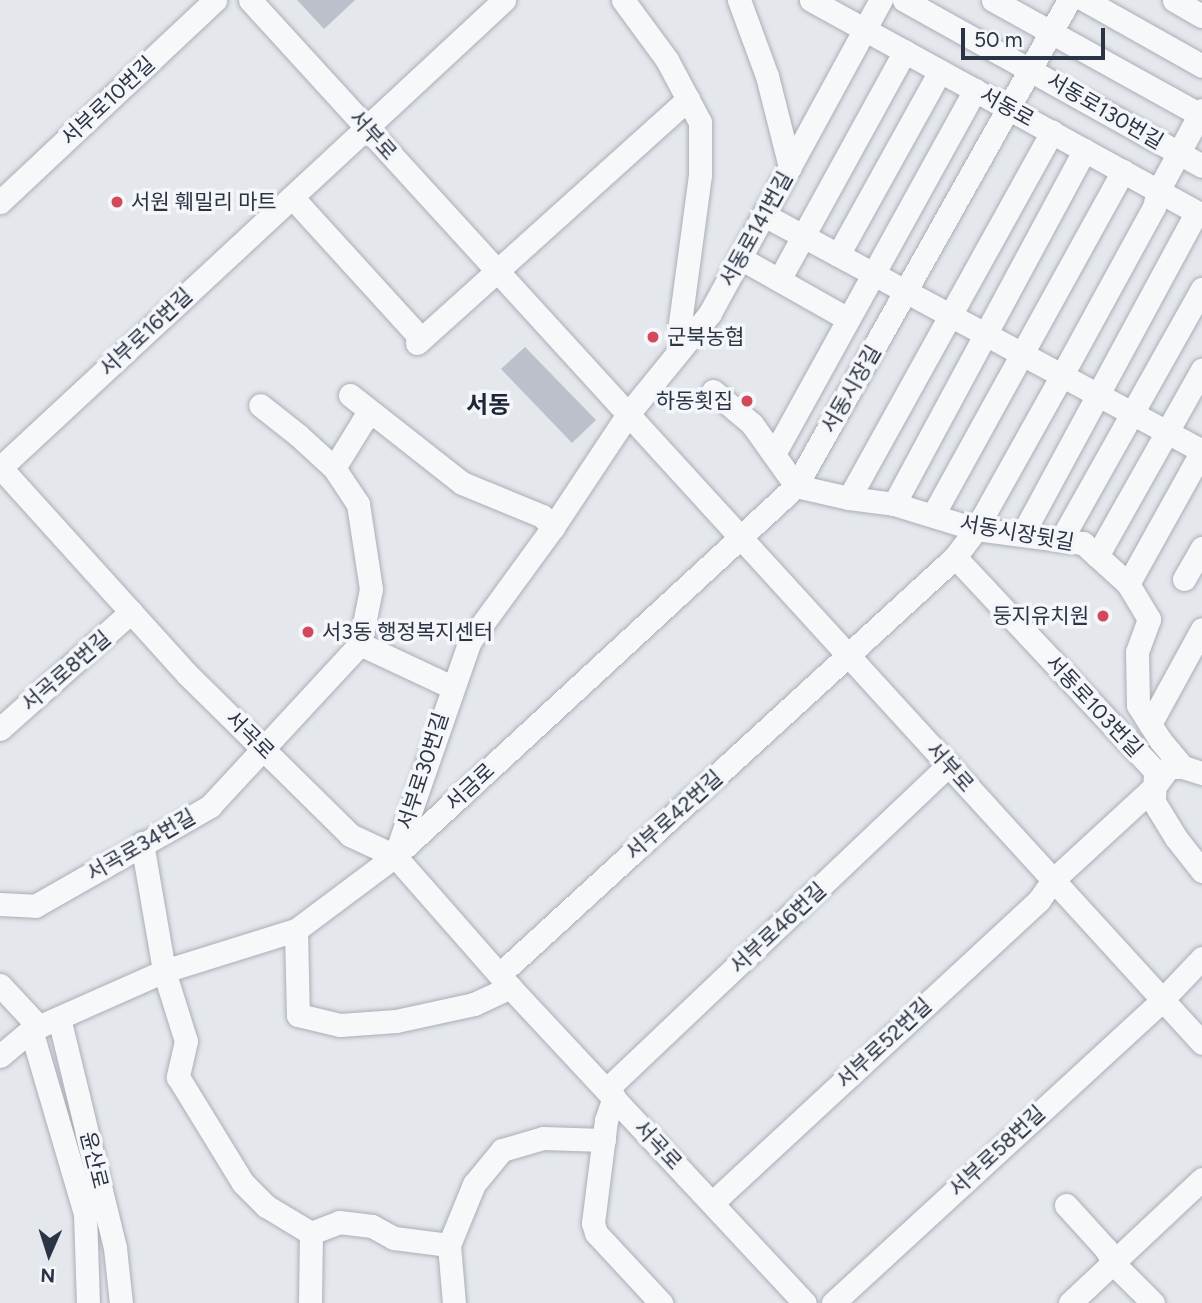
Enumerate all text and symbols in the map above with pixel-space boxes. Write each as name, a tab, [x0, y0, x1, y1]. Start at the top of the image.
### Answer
scale bar	[964, 14, 1108, 58]
text: 50 m	[974, 27, 1023, 52]
street label: 서부로10번길	[56, 51, 160, 151]
street label: 서동로130번길	[1042, 68, 1168, 154]
street label: 서동로	[976, 82, 1038, 132]
street label: 서부로	[344, 105, 402, 165]
street label: 서동로141번길	[714, 167, 798, 291]
place label: 서원 훼밀리 마트	[131, 189, 277, 215]
marker: 서원 훼밀리 마트	[109, 194, 125, 210]
street label: 서부로16번길	[95, 283, 197, 381]
place label: 군북농협	[667, 324, 744, 350]
marker: 군북농협	[645, 329, 661, 345]
street label: 서동시장길	[816, 341, 886, 437]
place label: 하동횟집	[656, 388, 733, 414]
district label: 서동	[466, 391, 510, 419]
marker: 하동횟집	[739, 393, 755, 409]
street label: 서동시장뒷길	[958, 511, 1076, 555]
place label: 둥지유치원	[992, 603, 1089, 629]
marker: 둥지유치원	[1095, 608, 1111, 624]
place label: 서3동 행정복지센터	[322, 619, 493, 645]
marker: 서3동 행정복지센터	[300, 624, 316, 640]
street label: 서곡로8번길	[16, 626, 116, 716]
street label: 서동로103번길	[1040, 650, 1148, 762]
street label: 서곡로	[221, 706, 279, 764]
street label: 서부로30번길	[392, 709, 454, 833]
street label: 서부로	[921, 737, 979, 797]
street label: 서금로	[440, 758, 500, 816]
street label: 서부로42번길	[620, 765, 728, 865]
street label: 서곡로34번길	[82, 804, 200, 886]
street label: 서부로46번길	[725, 877, 831, 979]
street label: 서부로52번길	[831, 993, 937, 1093]
street label: 서부로58번길	[944, 1100, 1050, 1202]
street label: 서곡로	[629, 1115, 687, 1175]
street label: 윤산로	[75, 1129, 113, 1191]
north arrow	[14, 1219, 84, 1289]
text: N	[40, 1264, 56, 1287]

